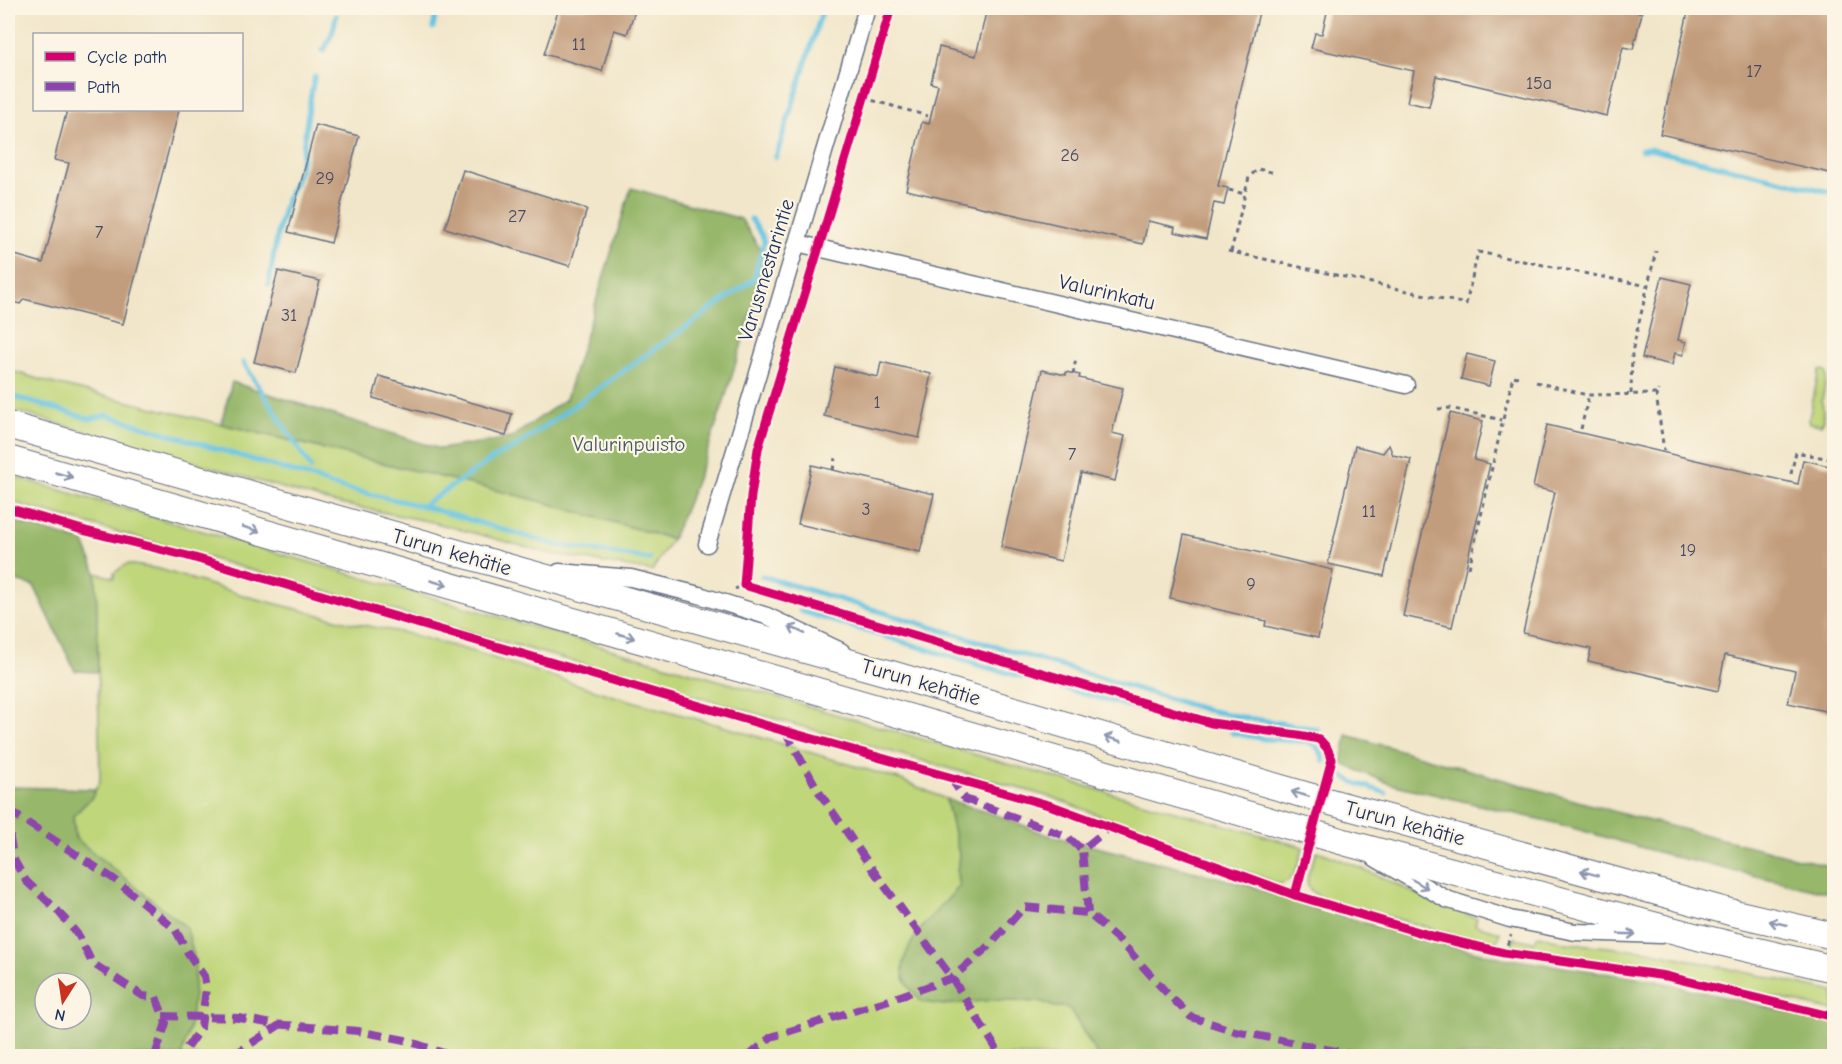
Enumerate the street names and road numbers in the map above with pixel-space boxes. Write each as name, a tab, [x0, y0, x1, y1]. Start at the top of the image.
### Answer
street label: Varusmestarintie	[733, 196, 799, 344]
street label: Valurinkatu	[1056, 269, 1158, 315]
street label: Turun kehätie	[390, 524, 514, 580]
street label: Turun kehätie	[859, 654, 983, 710]
street label: Turun kehätie	[1342, 795, 1468, 851]

